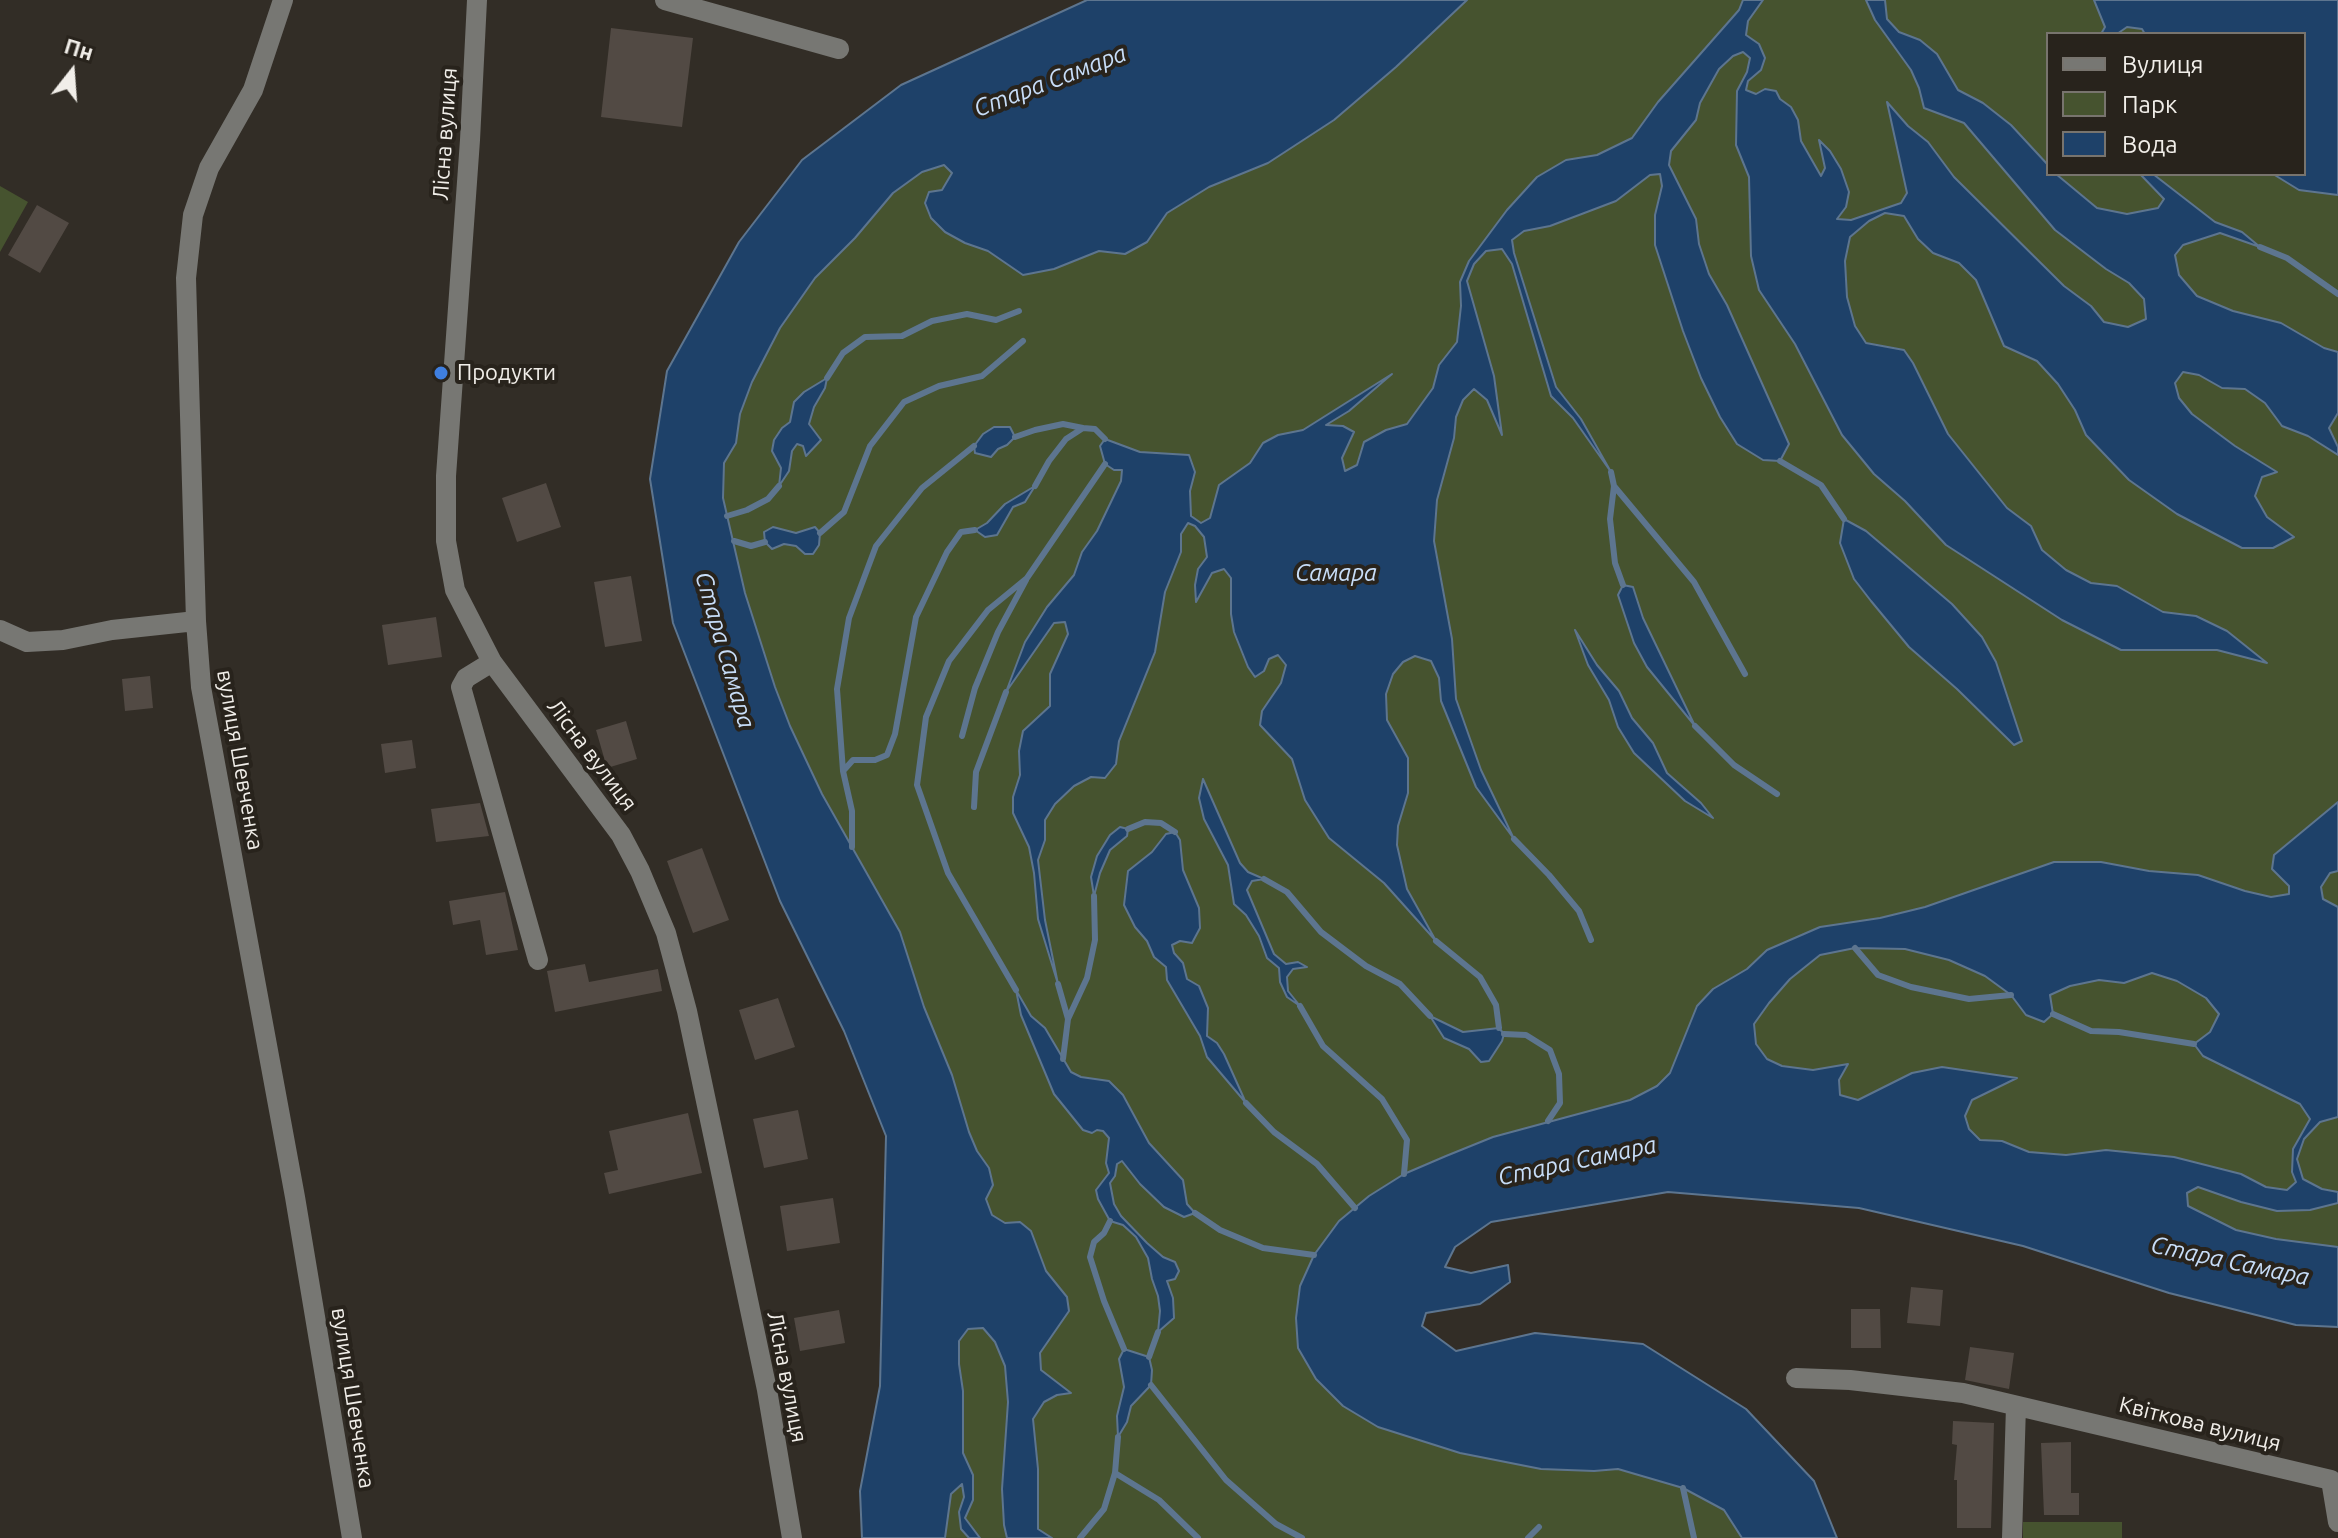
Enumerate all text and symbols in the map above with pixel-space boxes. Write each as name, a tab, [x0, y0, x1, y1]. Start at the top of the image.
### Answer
north arrow	[32, 32, 112, 112]
text: Пн	[62, 32, 97, 65]
legend	[2046, 32, 2306, 176]
water label: Стара Самара	[969, 39, 1131, 123]
text: Вулиця	[2122, 51, 2204, 78]
street label: Лісна вулиця	[427, 67, 463, 201]
text: Парк	[2122, 91, 2177, 118]
text: Вода	[2122, 131, 2178, 158]
place label: Продукти	[457, 360, 556, 386]
marker: Продукти	[432, 364, 450, 382]
water label: Самара	[1295, 559, 1377, 587]
water label: Стара Самара	[689, 568, 761, 732]
street label: вулиця Шевченка	[211, 668, 269, 852]
street label: Лісна вулиця	[541, 694, 643, 816]
water label: Стара Самара	[1495, 1130, 1659, 1192]
water label: Стара Самара	[2148, 1230, 2312, 1292]
street label: вулиця Шевченка	[326, 1306, 380, 1490]
street label: Лісна вулиця	[761, 1309, 813, 1445]
street label: Квіткова вулиця	[2116, 1391, 2284, 1457]

